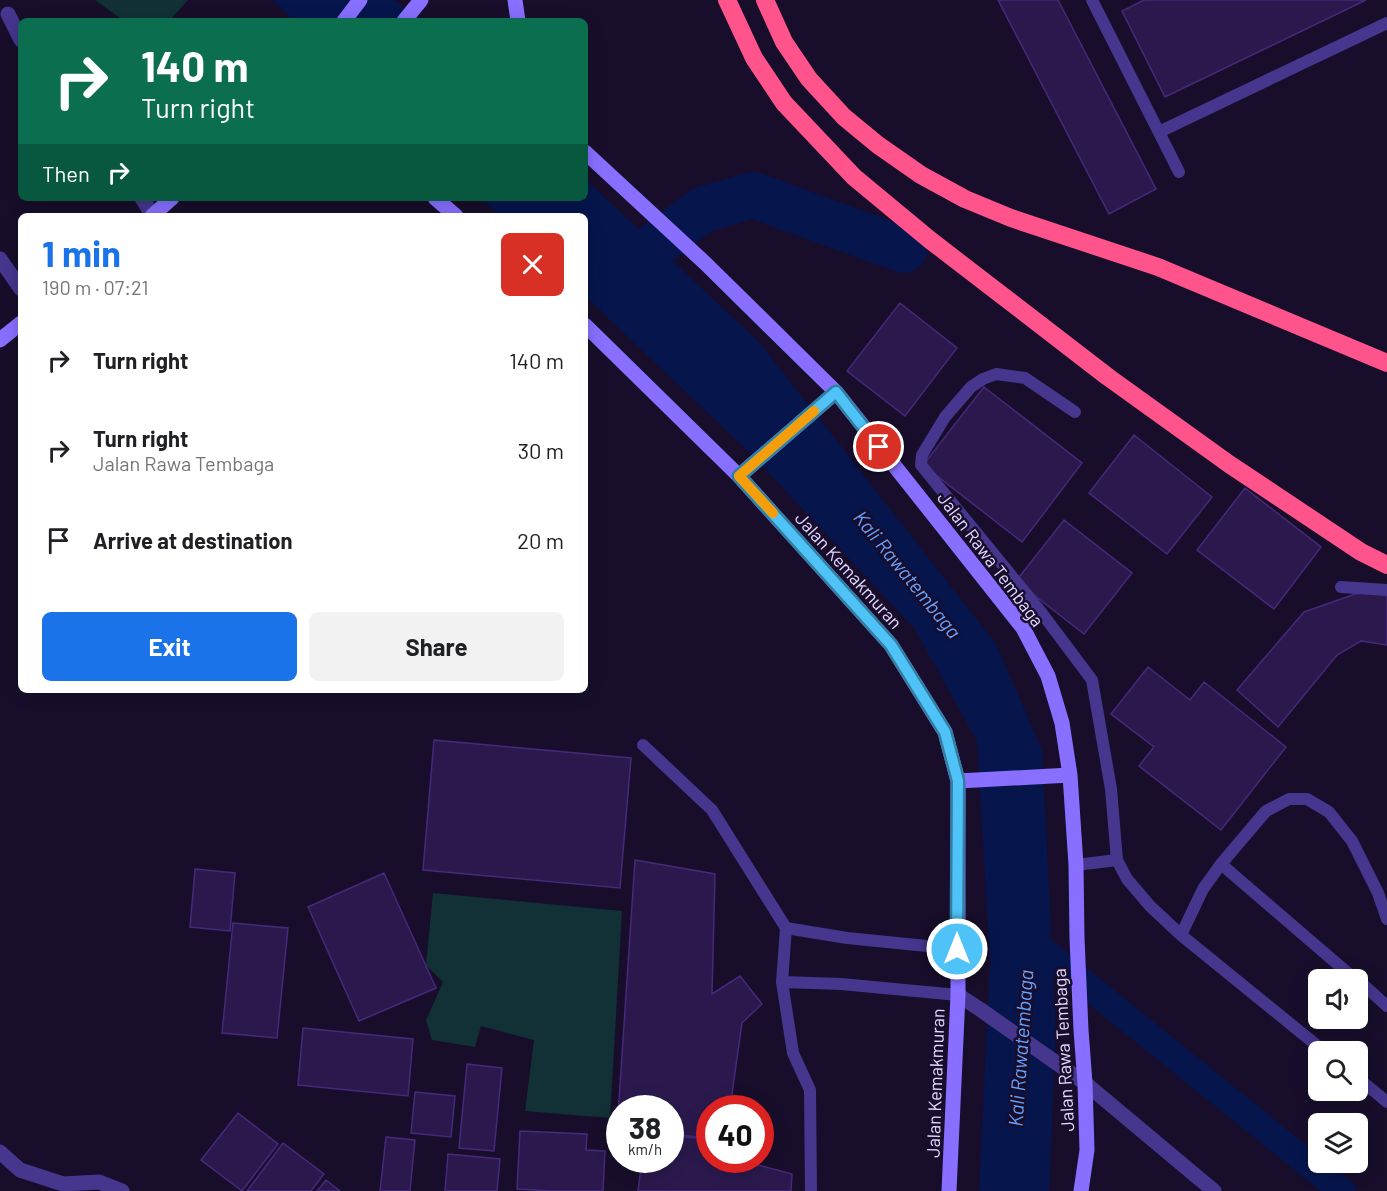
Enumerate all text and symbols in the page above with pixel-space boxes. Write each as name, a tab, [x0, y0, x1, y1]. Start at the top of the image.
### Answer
text: 140 m	[141, 40, 249, 90]
icon: right	[42, 42, 120, 120]
text: Turn right	[141, 91, 255, 123]
icon: right	[102, 156, 135, 189]
text: Then	[42, 160, 90, 186]
text: 1 min	[42, 231, 121, 274]
button: close	[501, 233, 564, 296]
text: 190 m · 07:21	[42, 275, 148, 299]
icon: right	[42, 344, 75, 377]
text: Turn right	[93, 347, 188, 373]
text: 140 m	[509, 347, 564, 373]
pin	[853, 421, 904, 472]
text: Turn right	[93, 425, 188, 451]
icon: arrive	[862, 430, 895, 463]
icon: right	[42, 434, 75, 467]
text: 30 m	[518, 437, 564, 463]
text: Jalan Rawa Tembaga	[93, 451, 274, 475]
street label: Jalan Rawa Tembaga	[933, 487, 1049, 631]
water label: Kali Rawatembaga	[849, 505, 967, 643]
street label: Jalan Kemakmuran	[791, 507, 907, 633]
icon: arrive	[42, 524, 75, 557]
text: Arrive at destination	[93, 527, 292, 553]
text: 20 m	[517, 527, 564, 553]
button: Exit	[42, 612, 297, 681]
button: Share	[309, 612, 564, 681]
position arrow	[925, 917, 989, 981]
street label: Jalan Rawa Tembaga	[1048, 968, 1078, 1132]
water label: Kali Rawatembaga	[1003, 969, 1037, 1127]
map controls	[1308, 969, 1368, 1173]
button: sound	[1308, 969, 1368, 1029]
street label: Jalan Kemakmuran	[921, 1008, 949, 1158]
button: search	[1308, 1041, 1368, 1101]
speed limit sign: 40	[696, 1095, 774, 1173]
text: 38	[629, 1109, 661, 1145]
button: layers	[1308, 1113, 1368, 1173]
text: km/h	[628, 1140, 662, 1158]

